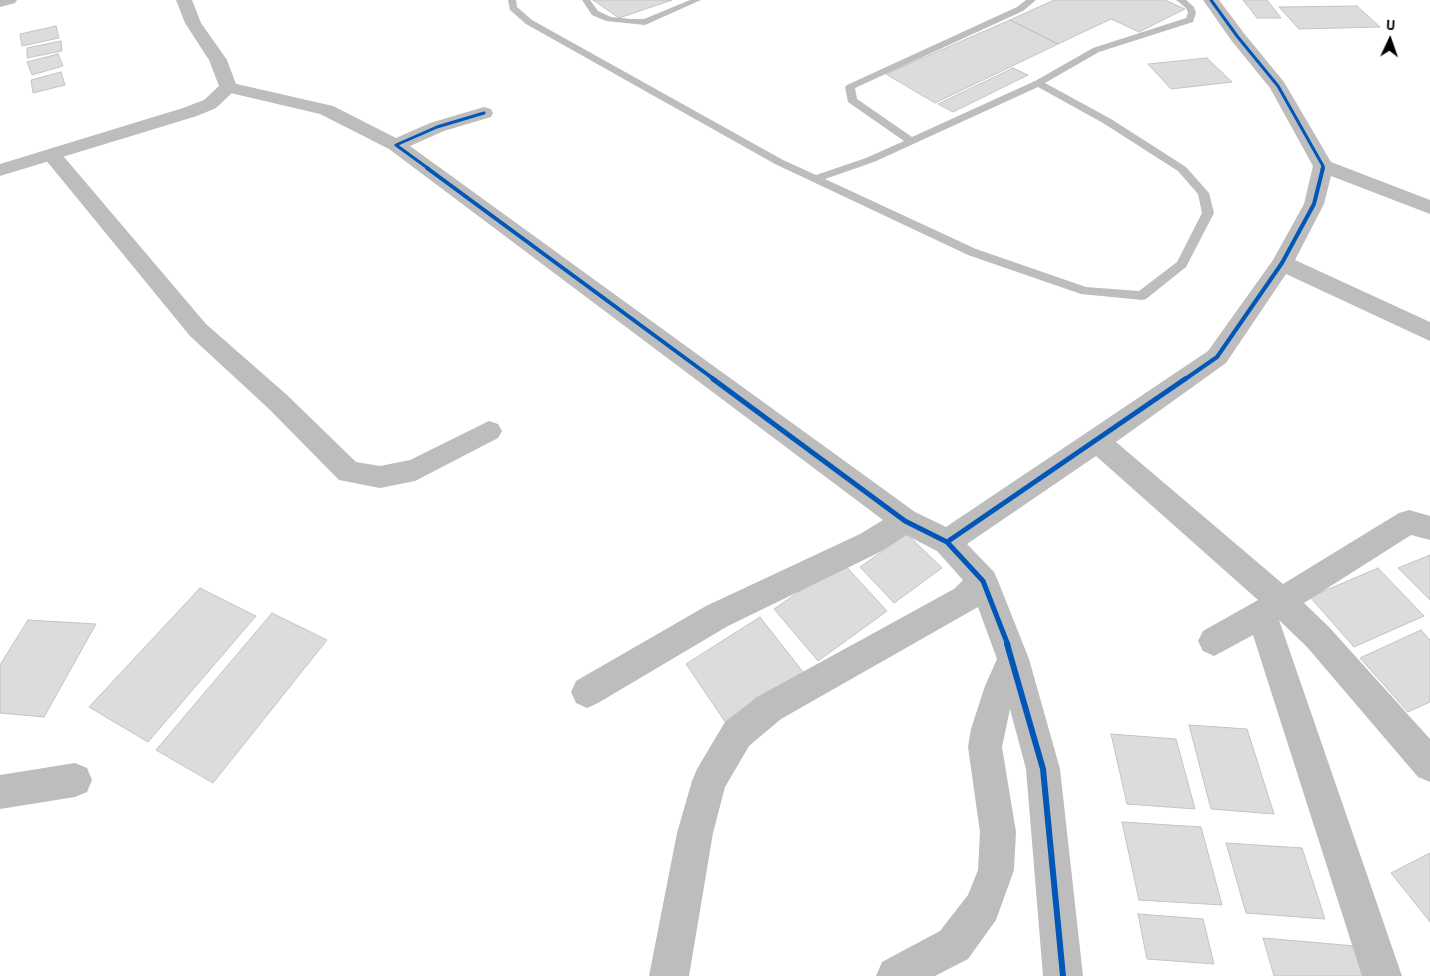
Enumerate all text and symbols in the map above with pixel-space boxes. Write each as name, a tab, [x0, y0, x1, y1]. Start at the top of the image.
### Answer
north arrow	[1365, 15, 1415, 65]
text: U	[1386, 16, 1396, 34]

